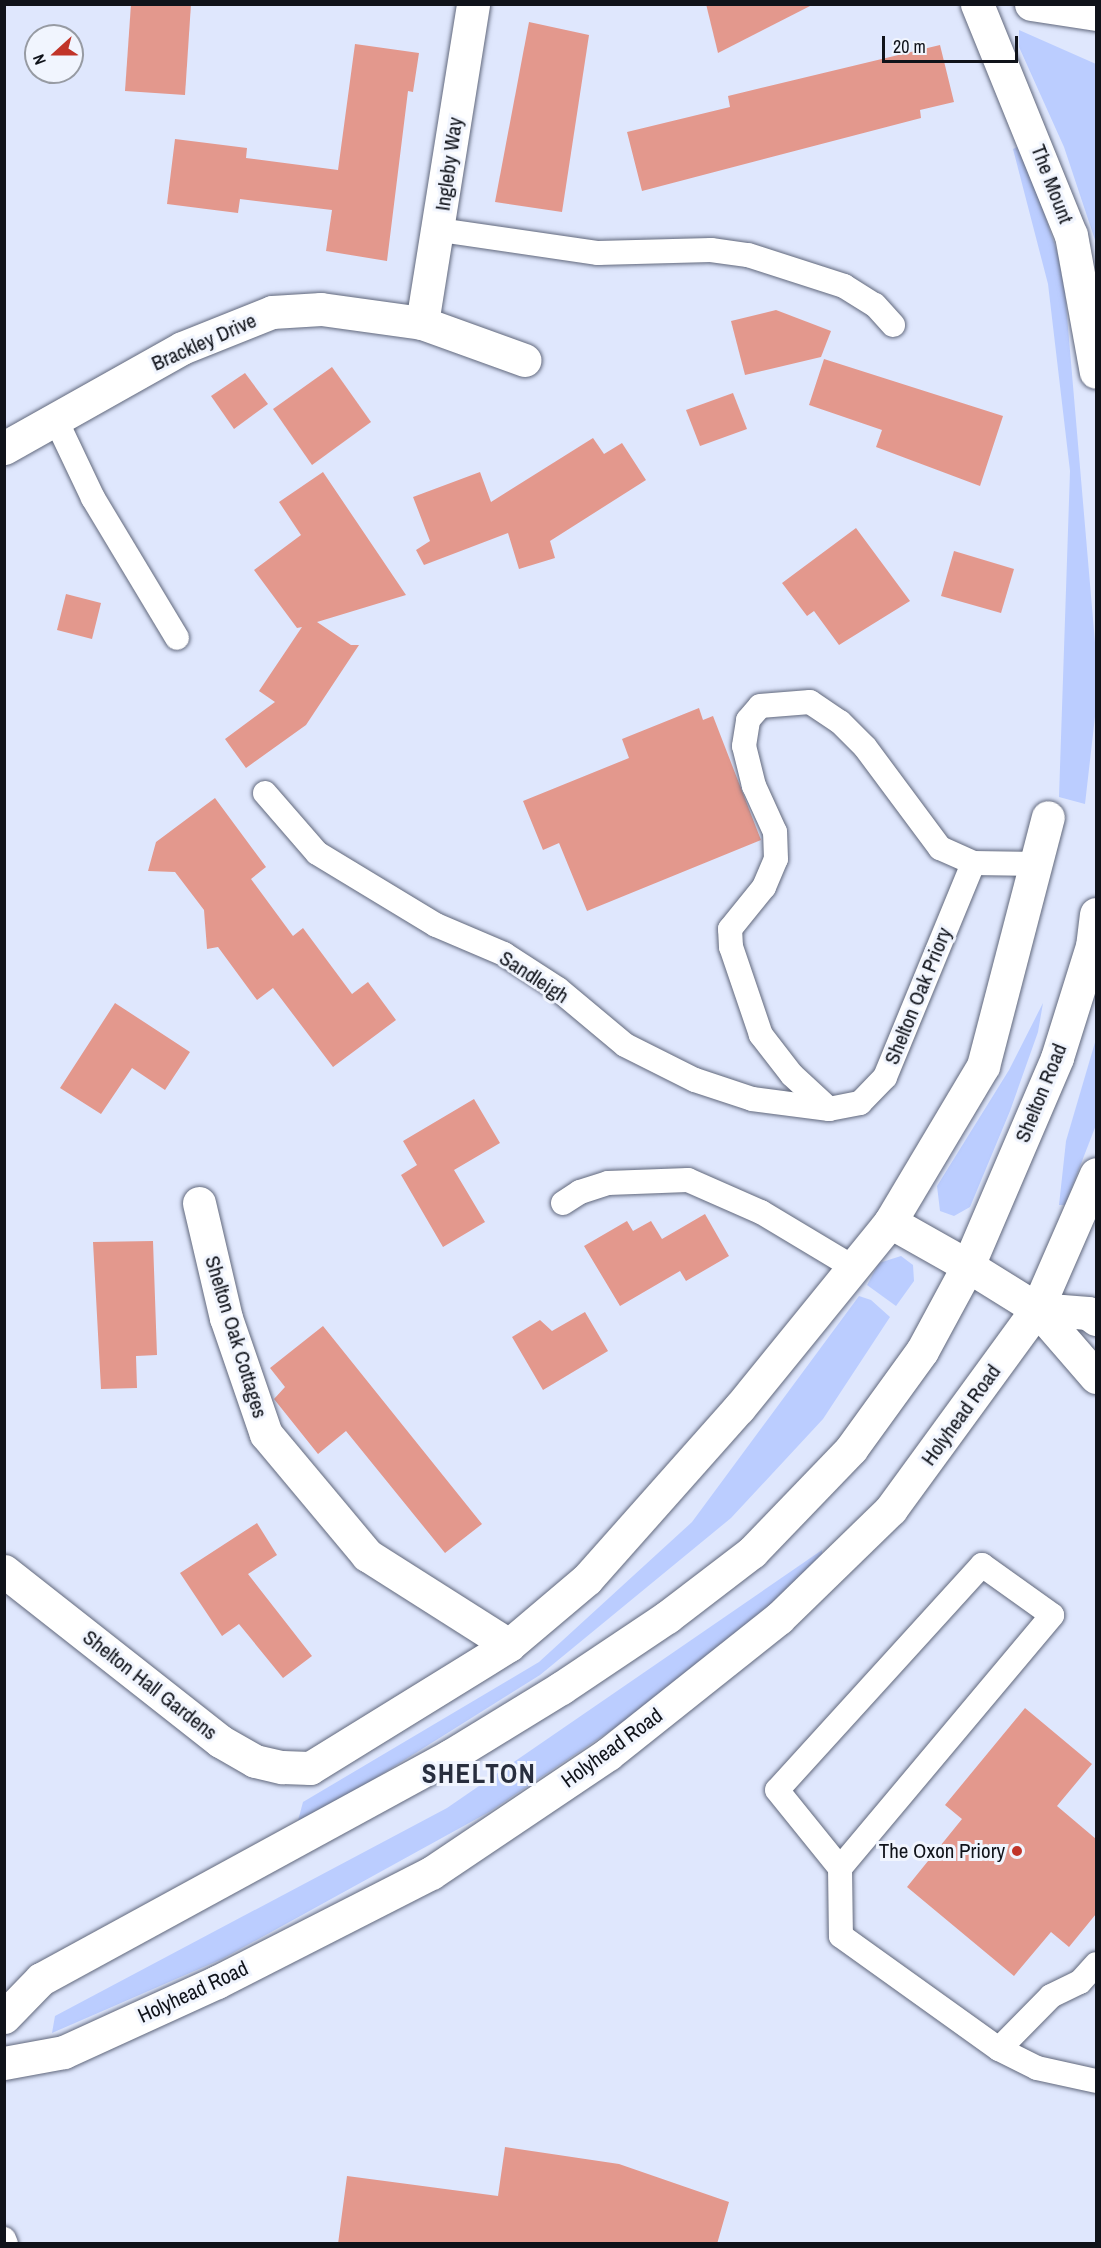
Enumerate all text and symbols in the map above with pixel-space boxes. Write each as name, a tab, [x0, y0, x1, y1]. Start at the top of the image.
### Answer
north arrow	[24, 24, 84, 84]
scale bar	[885, 24, 1022, 62]
text: 20 m	[893, 34, 926, 59]
text: N	[27, 51, 51, 68]
street label: Ingleby Way	[430, 116, 468, 212]
street label: The Mount	[1025, 141, 1079, 227]
street label: Brackley Drive	[148, 308, 260, 376]
street label: Shelton Oak Priory	[879, 924, 957, 1068]
street label: Sandleigh	[495, 945, 573, 1009]
street label: Shelton Road	[1010, 1040, 1072, 1146]
street label: Shelton Oak Cottages	[199, 1253, 273, 1421]
street label: Holyhead Road	[916, 1360, 1006, 1470]
street label: Shelton Hall Gardens	[78, 1625, 222, 1745]
street label: Holyhead Road	[557, 1703, 667, 1793]
district label: SHELTON	[422, 1758, 536, 1790]
place label: The Oxon Priory	[879, 1838, 1005, 1864]
marker: The Oxon Priory	[1010, 1844, 1024, 1858]
street label: Holyhead Road	[134, 1955, 252, 2029]

